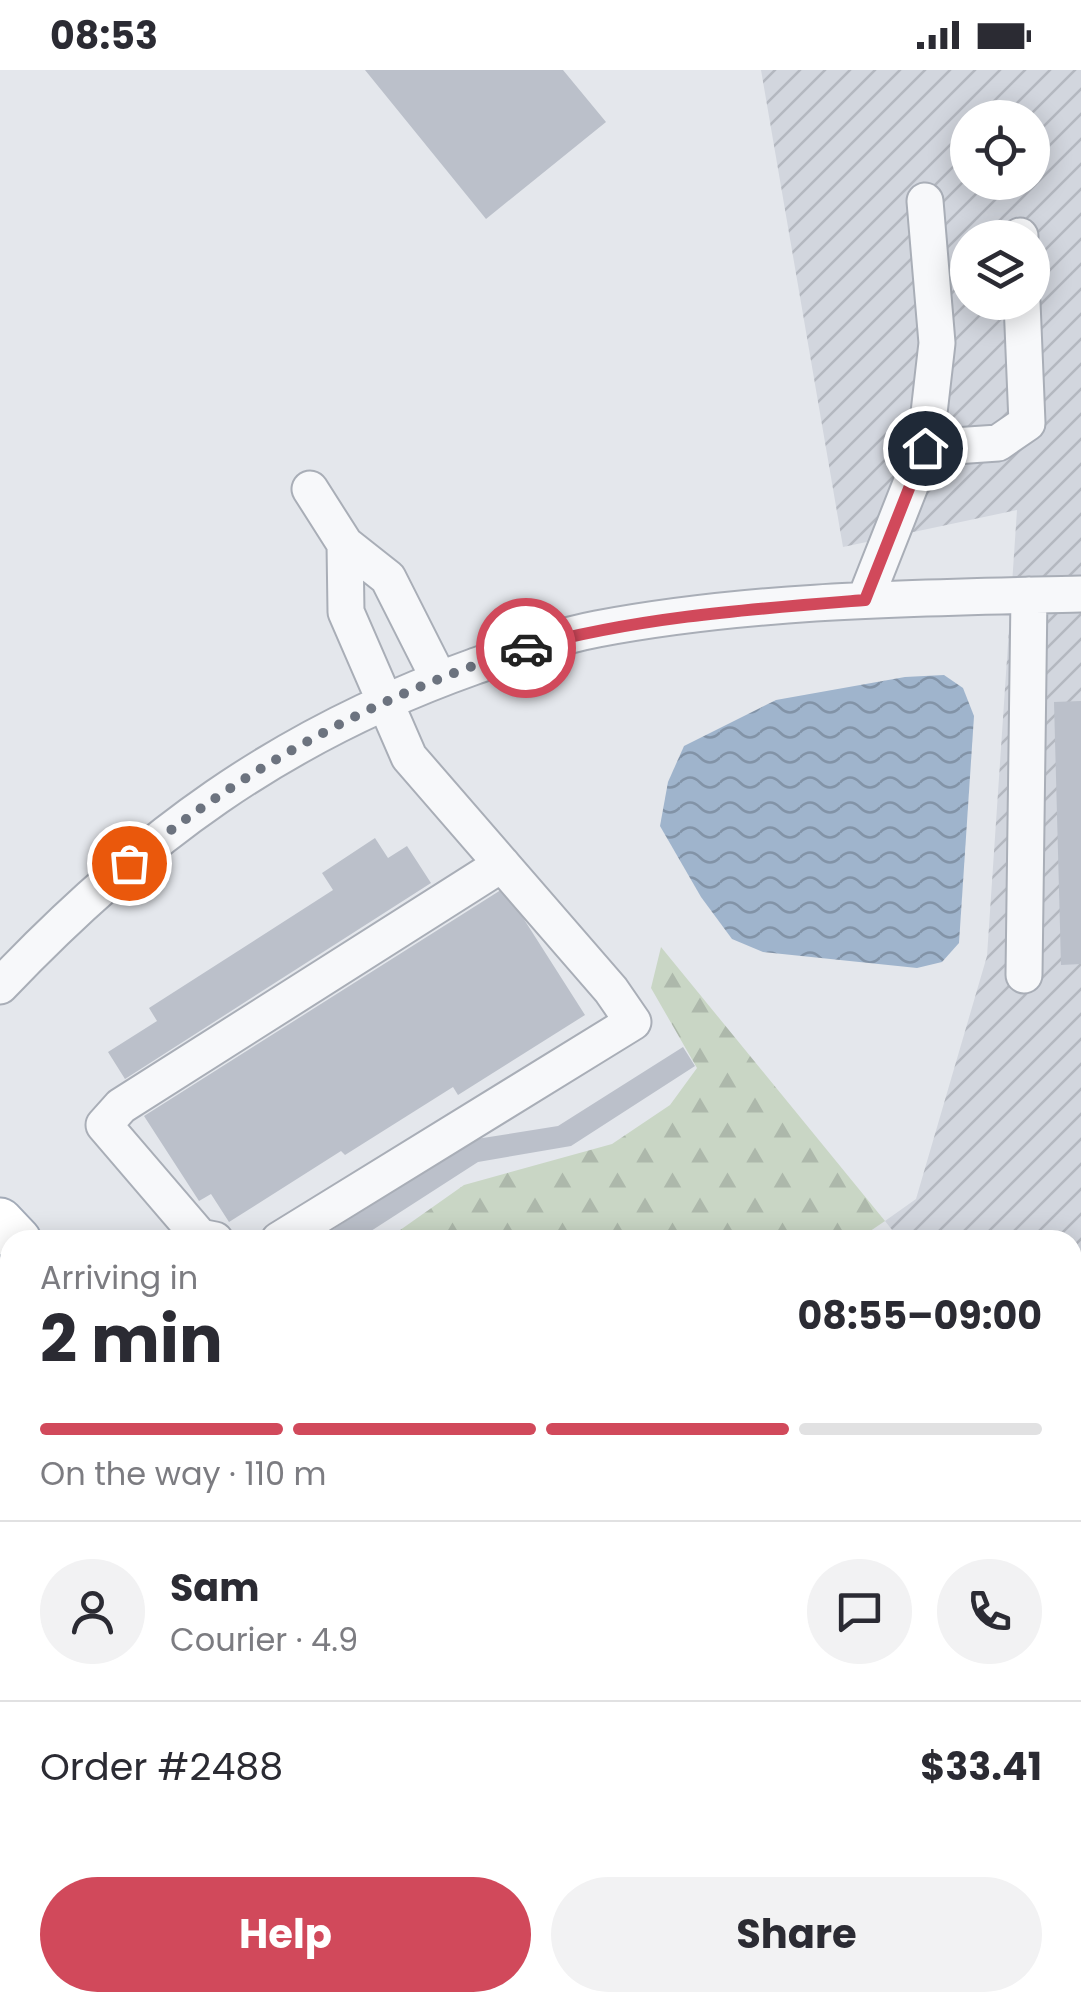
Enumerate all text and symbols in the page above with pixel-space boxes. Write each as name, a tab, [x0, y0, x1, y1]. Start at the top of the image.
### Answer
text: 08:53	[50, 9, 158, 62]
map controls	[950, 100, 1050, 320]
button: locate	[950, 100, 1050, 200]
button: layers	[950, 220, 1050, 320]
pin	[883, 406, 968, 491]
icon: home	[898, 421, 953, 476]
courier	[476, 598, 576, 698]
icon: car	[499, 621, 554, 676]
pin	[87, 821, 172, 906]
icon: bag	[102, 836, 157, 891]
text: Arriving in	[40, 1255, 198, 1300]
text: 08:55–09:00	[798, 1289, 1042, 1342]
text: 2 min	[40, 1294, 223, 1385]
text: On the way · 110 m	[40, 1451, 327, 1496]
button: person	[40, 1559, 145, 1664]
button: chat	[807, 1559, 912, 1664]
button: phone	[937, 1559, 1042, 1664]
text: Sam	[170, 1561, 259, 1614]
text: Courier · 4.9	[170, 1617, 358, 1662]
text: Order #2488	[40, 1740, 283, 1793]
text: $33.41	[920, 1740, 1042, 1793]
button: Help	[40, 1877, 531, 1992]
button: Share	[551, 1877, 1042, 1992]

